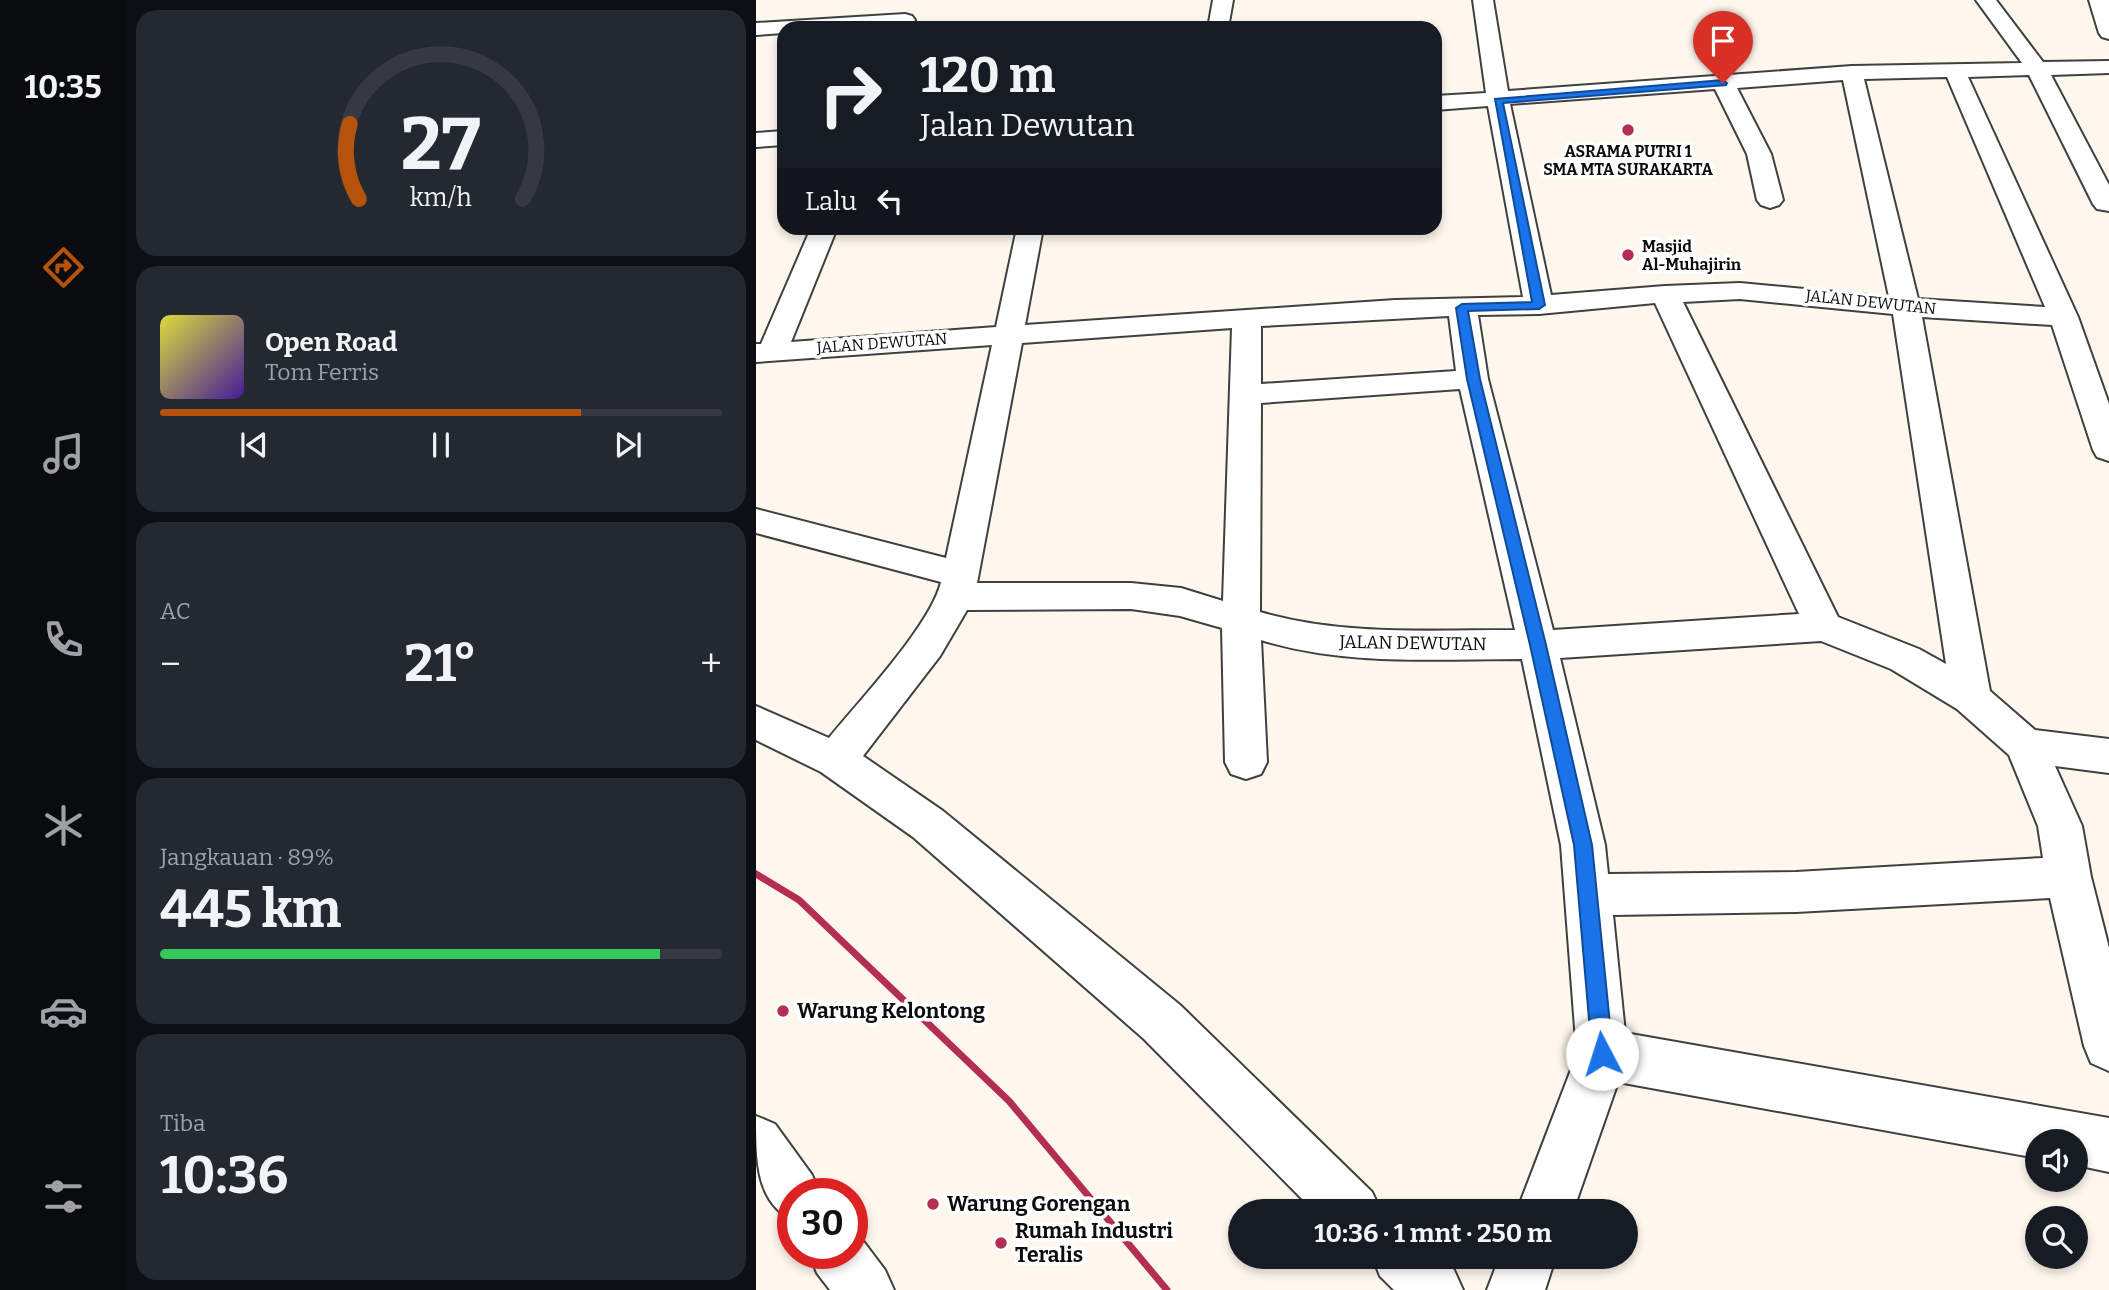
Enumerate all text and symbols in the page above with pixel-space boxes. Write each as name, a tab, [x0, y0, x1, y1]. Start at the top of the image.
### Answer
pin	[1693, 11, 1753, 83]
icon: arrive	[1704, 22, 1742, 60]
text: 120 m	[920, 46, 1055, 105]
icon: right	[805, 49, 896, 140]
text: 10:35	[24, 68, 102, 106]
text: 27	[401, 101, 481, 188]
text: Jalan Dewutan	[920, 106, 1135, 144]
marker: ASRAMA PUTRI 1 SMA MTA SURAKARTA	[1620, 122, 1636, 138]
place label: ASRAMA PUTRI 1 SMA MTA SURAKARTA	[1543, 142, 1713, 179]
icon: left	[871, 182, 909, 220]
text: km/h	[410, 183, 472, 213]
text: Lalu	[805, 186, 857, 217]
place label: Masjid Al-Muhajirin	[1642, 237, 1742, 274]
icon: directions	[39, 243, 88, 292]
marker: Masjid Al-Muhajirin	[1620, 247, 1636, 263]
street label: JALAN DEWUTAN	[1804, 286, 1937, 318]
text: Open Road	[265, 327, 397, 358]
street label: JALAN DEWUTAN	[815, 329, 948, 357]
text: Tom Ferris	[265, 358, 379, 386]
icon: previous	[235, 426, 273, 464]
icon: pause	[422, 426, 460, 464]
icon: next	[609, 426, 647, 464]
icon: music	[39, 429, 88, 478]
text: AC	[160, 597, 191, 625]
icon: phone	[39, 615, 88, 664]
street label: JALAN DEWUTAN	[1338, 631, 1487, 655]
text: 21°	[404, 632, 477, 695]
text: −	[160, 641, 181, 687]
text: +	[700, 641, 722, 687]
icon: climate	[39, 801, 88, 850]
text: Jangkauan · 89%	[160, 843, 334, 871]
text: 445 km	[160, 878, 341, 941]
icon: car	[39, 987, 88, 1036]
place label: Warung Kelontong	[797, 998, 985, 1024]
marker: Warung Kelontong	[775, 1003, 791, 1019]
position arrow	[1565, 1017, 1639, 1091]
text: Tiba	[160, 1109, 206, 1137]
map controls	[2025, 1129, 2088, 1269]
button: sound	[2025, 1129, 2088, 1192]
text: 10:36	[160, 1144, 288, 1207]
icon: filters	[39, 1172, 88, 1221]
speed limit sign: 30	[777, 1178, 868, 1269]
place label: Warung Gorengan	[947, 1191, 1131, 1217]
marker: Warung Gorengan	[925, 1196, 941, 1212]
button: search	[2025, 1206, 2088, 1269]
place label: Rumah Industri Teralis	[1015, 1218, 1173, 1268]
text: 10:36 · 1 mnt · 250 m	[1314, 1218, 1552, 1249]
marker: Rumah Industri Teralis	[993, 1235, 1009, 1251]

